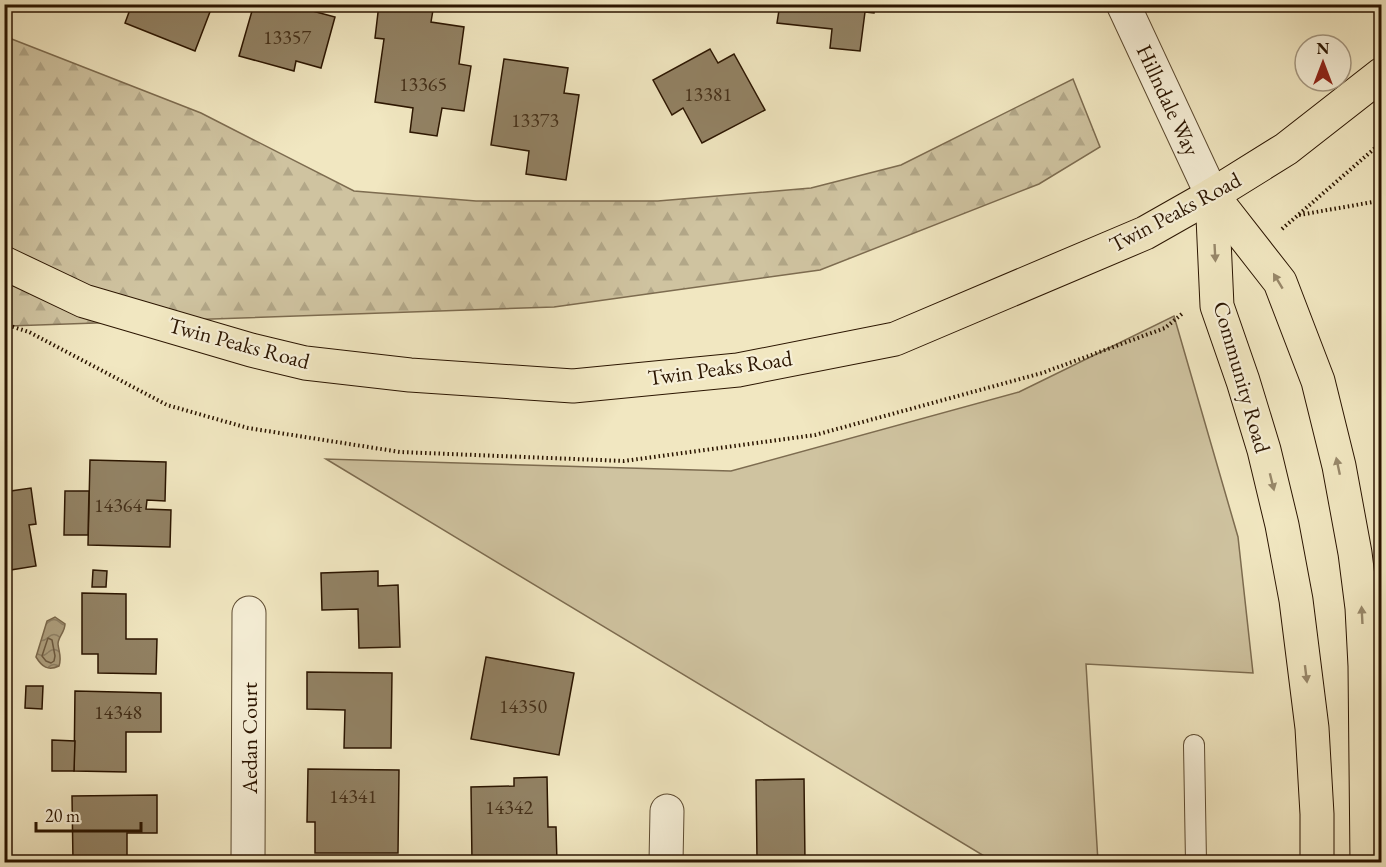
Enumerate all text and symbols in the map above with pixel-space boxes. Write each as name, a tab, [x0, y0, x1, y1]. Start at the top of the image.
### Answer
house number: 13357	[263, 24, 311, 50]
north arrow	[1293, 33, 1353, 93]
text: N	[1317, 38, 1330, 59]
street label: Hillndale Way	[1130, 40, 1207, 161]
house number: 13365	[399, 71, 447, 97]
house number: 13381	[684, 81, 732, 107]
house number: 13373	[511, 107, 559, 133]
street label: Twin Peaks Road	[1104, 165, 1247, 259]
one-way arrow	[1211, 244, 1220, 263]
one-way arrow	[1273, 273, 1284, 290]
street label: Community Road	[1207, 298, 1278, 457]
street label: Twin Peaks Road	[165, 310, 314, 376]
street label: Twin Peaks Road	[646, 343, 795, 392]
one-way arrow	[1333, 457, 1343, 475]
one-way arrow	[1267, 473, 1277, 491]
house number: 14364	[94, 492, 142, 518]
one-way arrow	[1357, 606, 1367, 625]
one-way arrow	[1301, 664, 1310, 683]
street label: Aedan Court	[235, 682, 264, 795]
house number: 14350	[499, 693, 547, 719]
house number: 14348	[94, 699, 142, 725]
house number: 14341	[329, 783, 377, 809]
house number: 14342	[485, 794, 533, 820]
scale bar	[36, 795, 141, 833]
text: 20 m	[45, 804, 80, 827]

